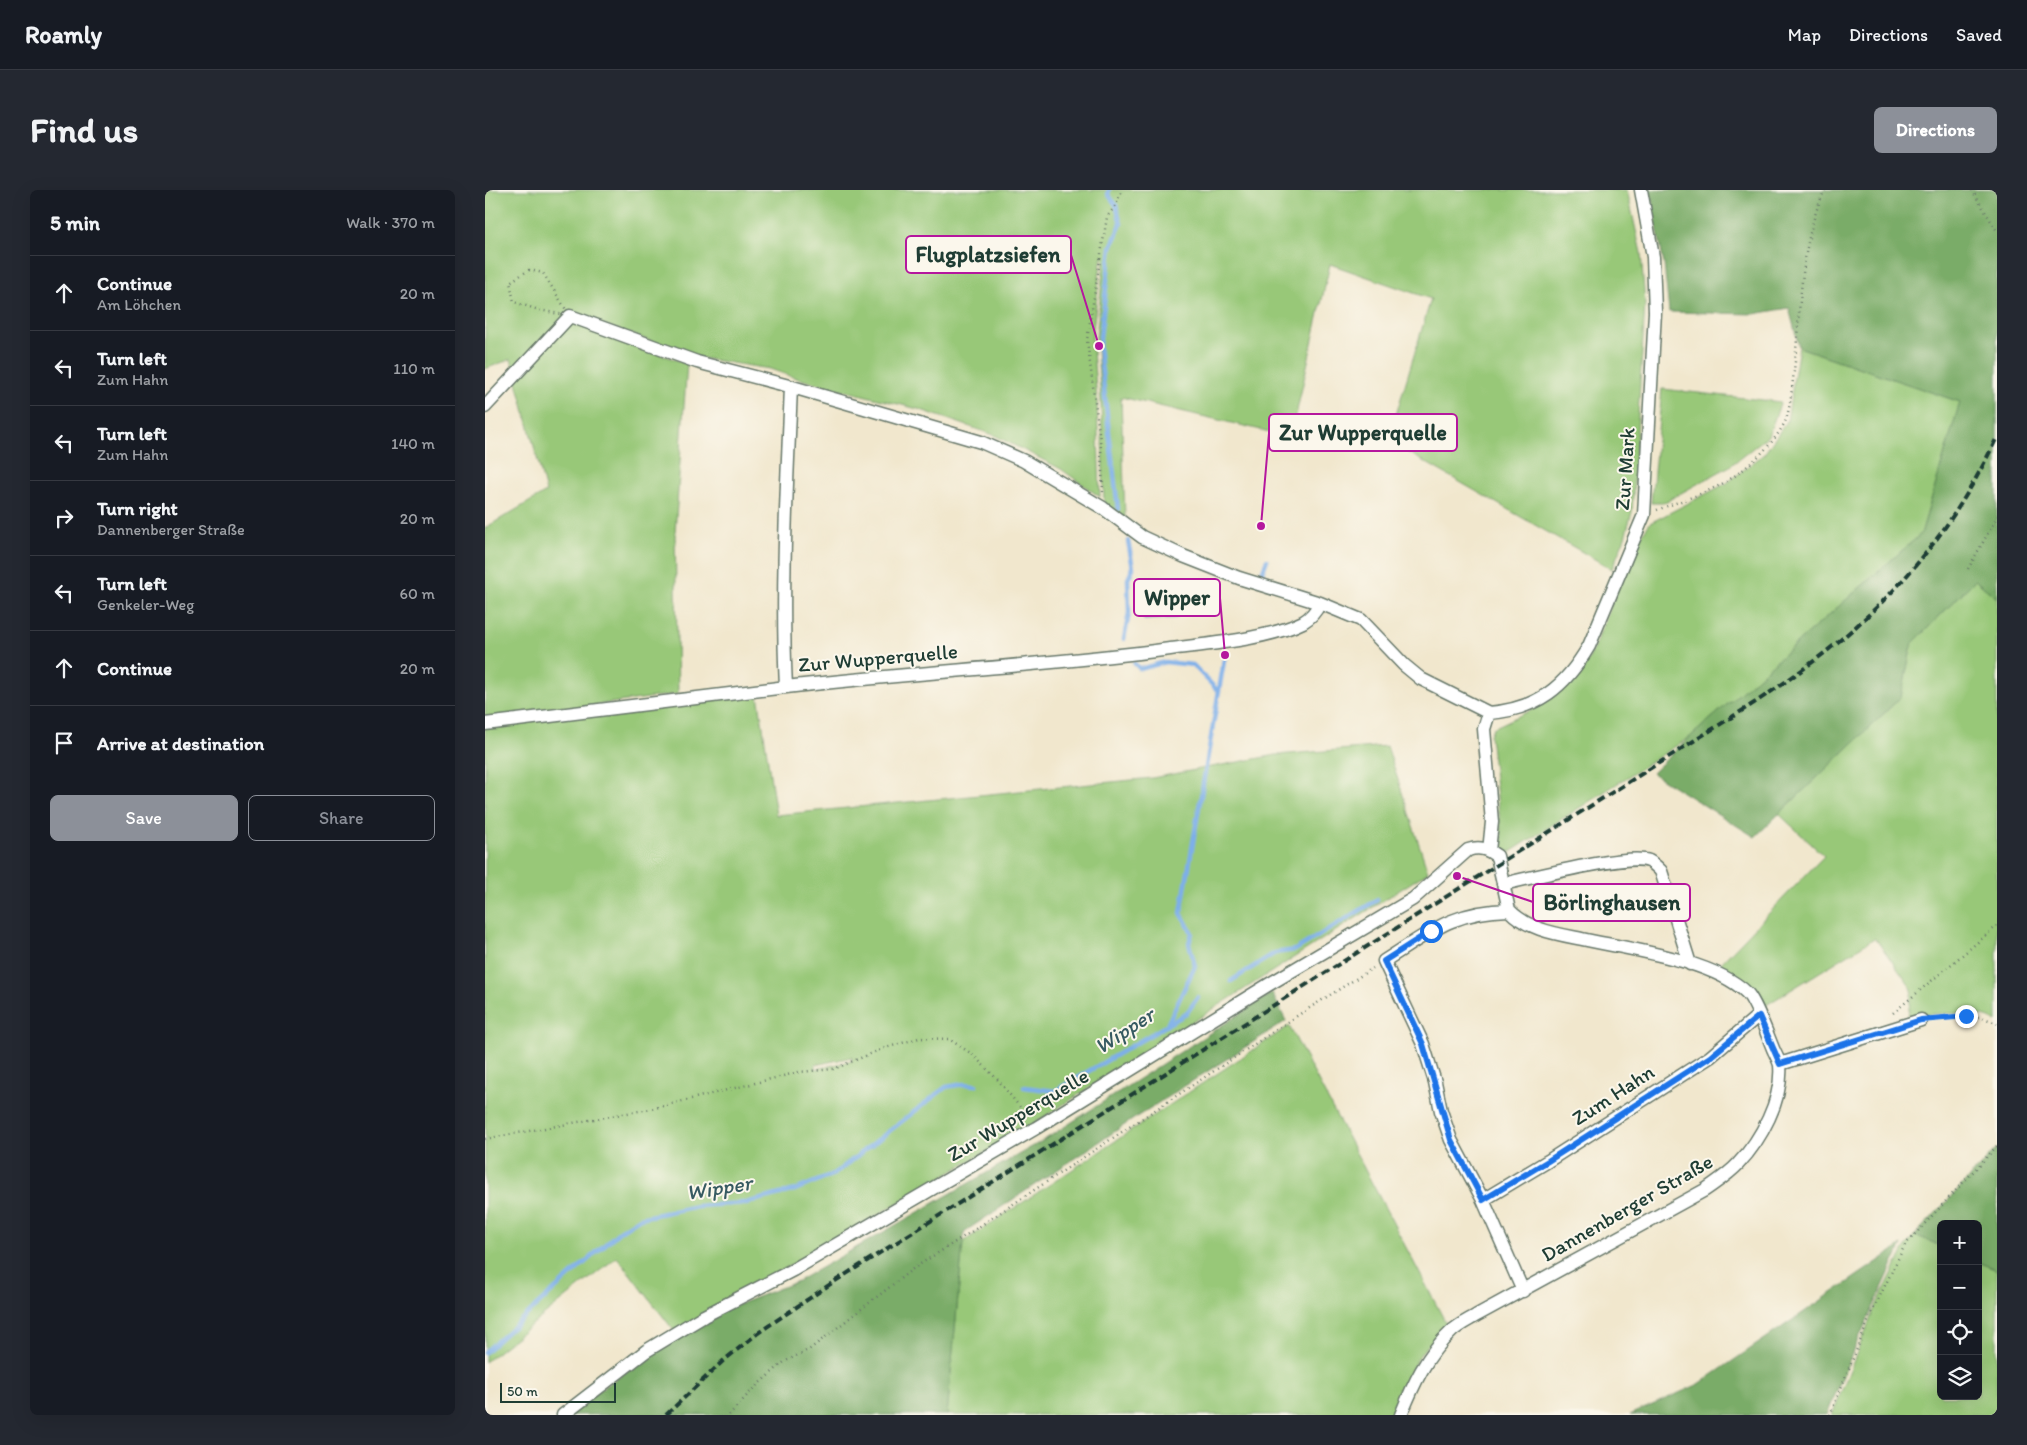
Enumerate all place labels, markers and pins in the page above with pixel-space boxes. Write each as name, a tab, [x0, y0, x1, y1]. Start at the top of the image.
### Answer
callout: Flugplatzsiefen	[906, 236, 1071, 273]
callout: Zur Wupperquelle	[1269, 414, 1457, 451]
callout: Wipper	[1134, 579, 1220, 616]
callout: Börlinghausen	[1533, 884, 1690, 921]

